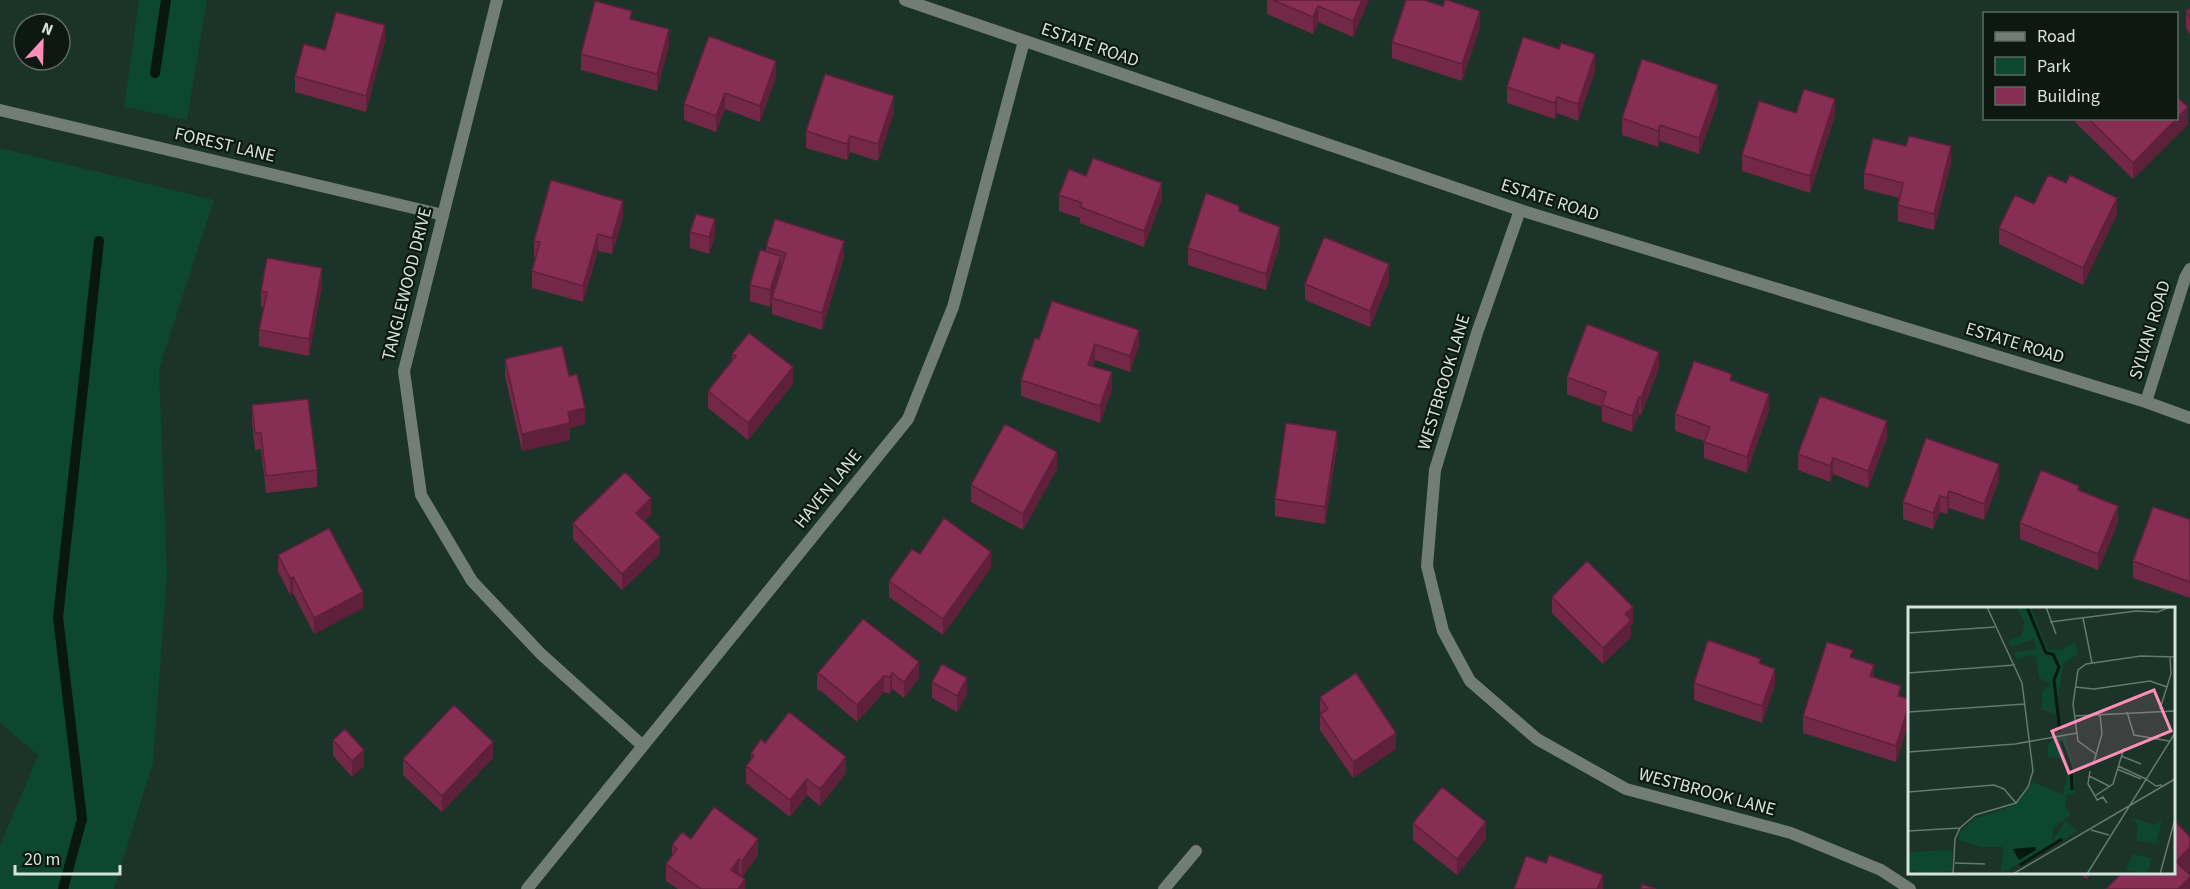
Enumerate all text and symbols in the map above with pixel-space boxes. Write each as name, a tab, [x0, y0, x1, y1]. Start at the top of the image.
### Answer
north arrow	[12, 12, 72, 72]
legend	[1983, 12, 2178, 120]
text: N	[38, 17, 56, 41]
street label: ESTATE ROAD	[1038, 17, 1142, 73]
text: Road	[2037, 24, 2076, 49]
text: Park	[2037, 54, 2071, 79]
text: Building	[2037, 84, 2100, 109]
street label: FOREST LANE	[172, 121, 278, 169]
street label: ESTATE ROAD	[1498, 172, 1602, 228]
street label: TANGLEWOOD DRIVE	[376, 205, 438, 363]
street label: SYLVAN ROAD	[2123, 277, 2177, 383]
street label: WESTBROOK LANE	[1411, 311, 1477, 453]
street label: ESTATE ROAD	[1963, 316, 2067, 370]
street label: HAVEN LANE	[788, 444, 868, 534]
inset map	[1908, 607, 2175, 874]
street label: WESTBROOK LANE	[1636, 762, 1778, 822]
scale bar	[15, 838, 120, 876]
text: 20 m	[24, 847, 60, 872]

